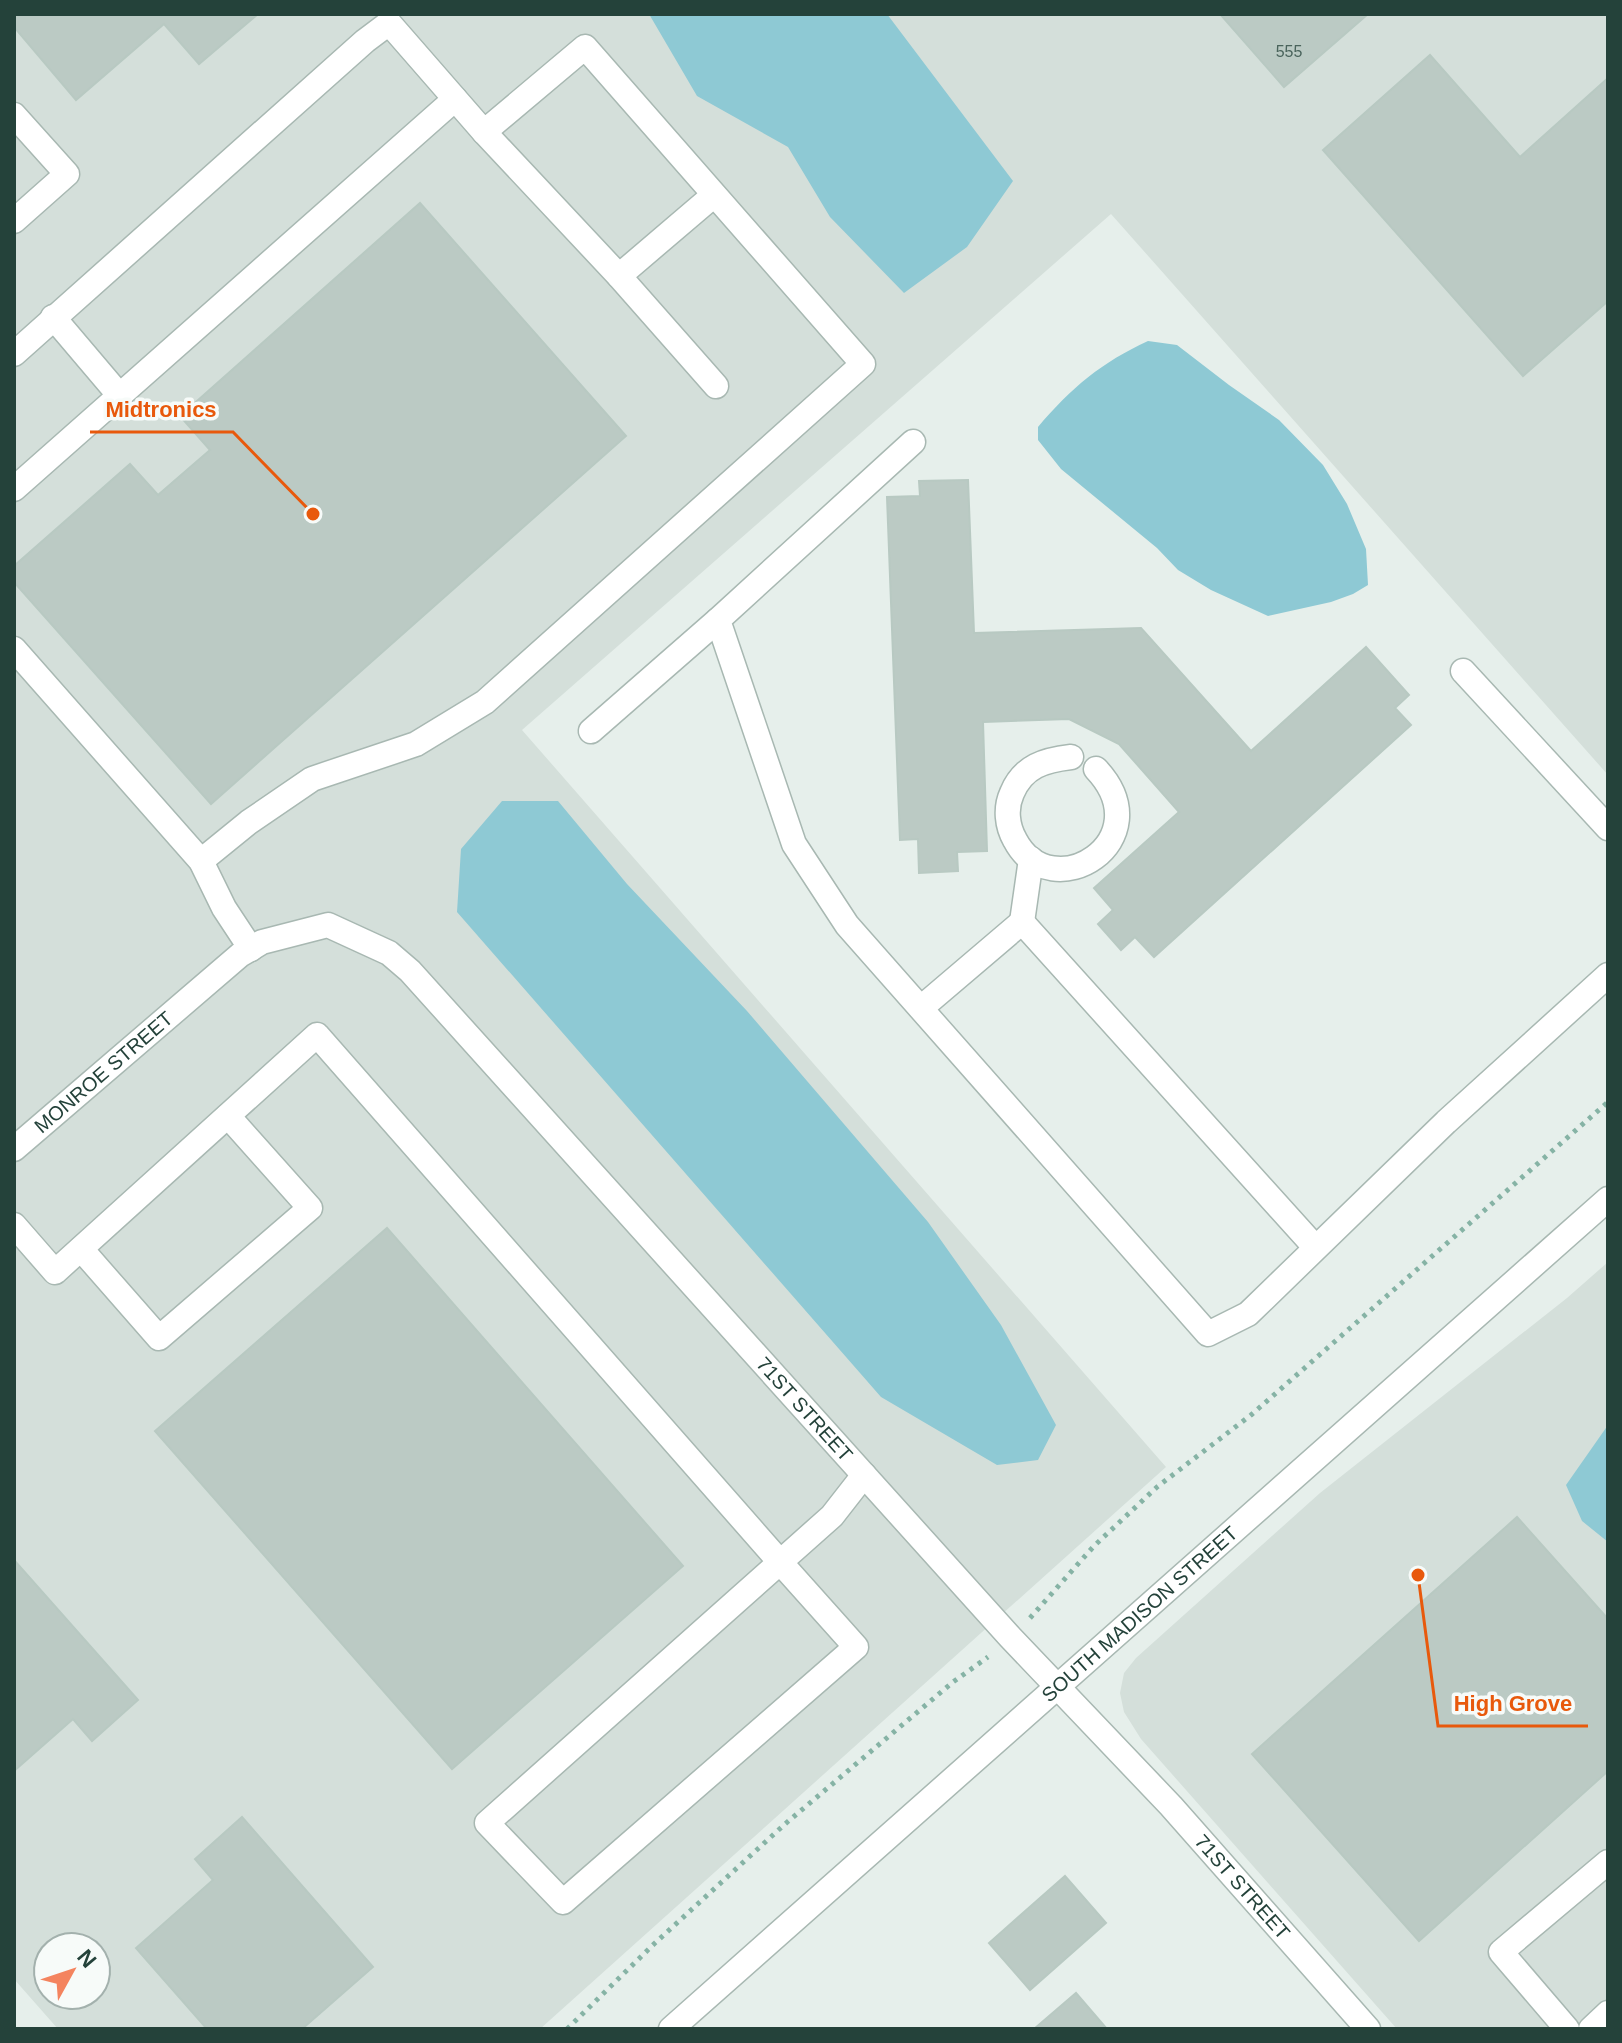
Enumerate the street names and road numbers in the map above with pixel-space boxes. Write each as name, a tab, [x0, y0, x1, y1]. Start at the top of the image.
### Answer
street label: MONROE STREET	[30, 1007, 177, 1137]
street label: 71ST STREET	[752, 1353, 857, 1465]
street label: SOUTH MADISON STREET	[1037, 1522, 1242, 1706]
street label: 71ST STREET	[1190, 1830, 1294, 1944]

